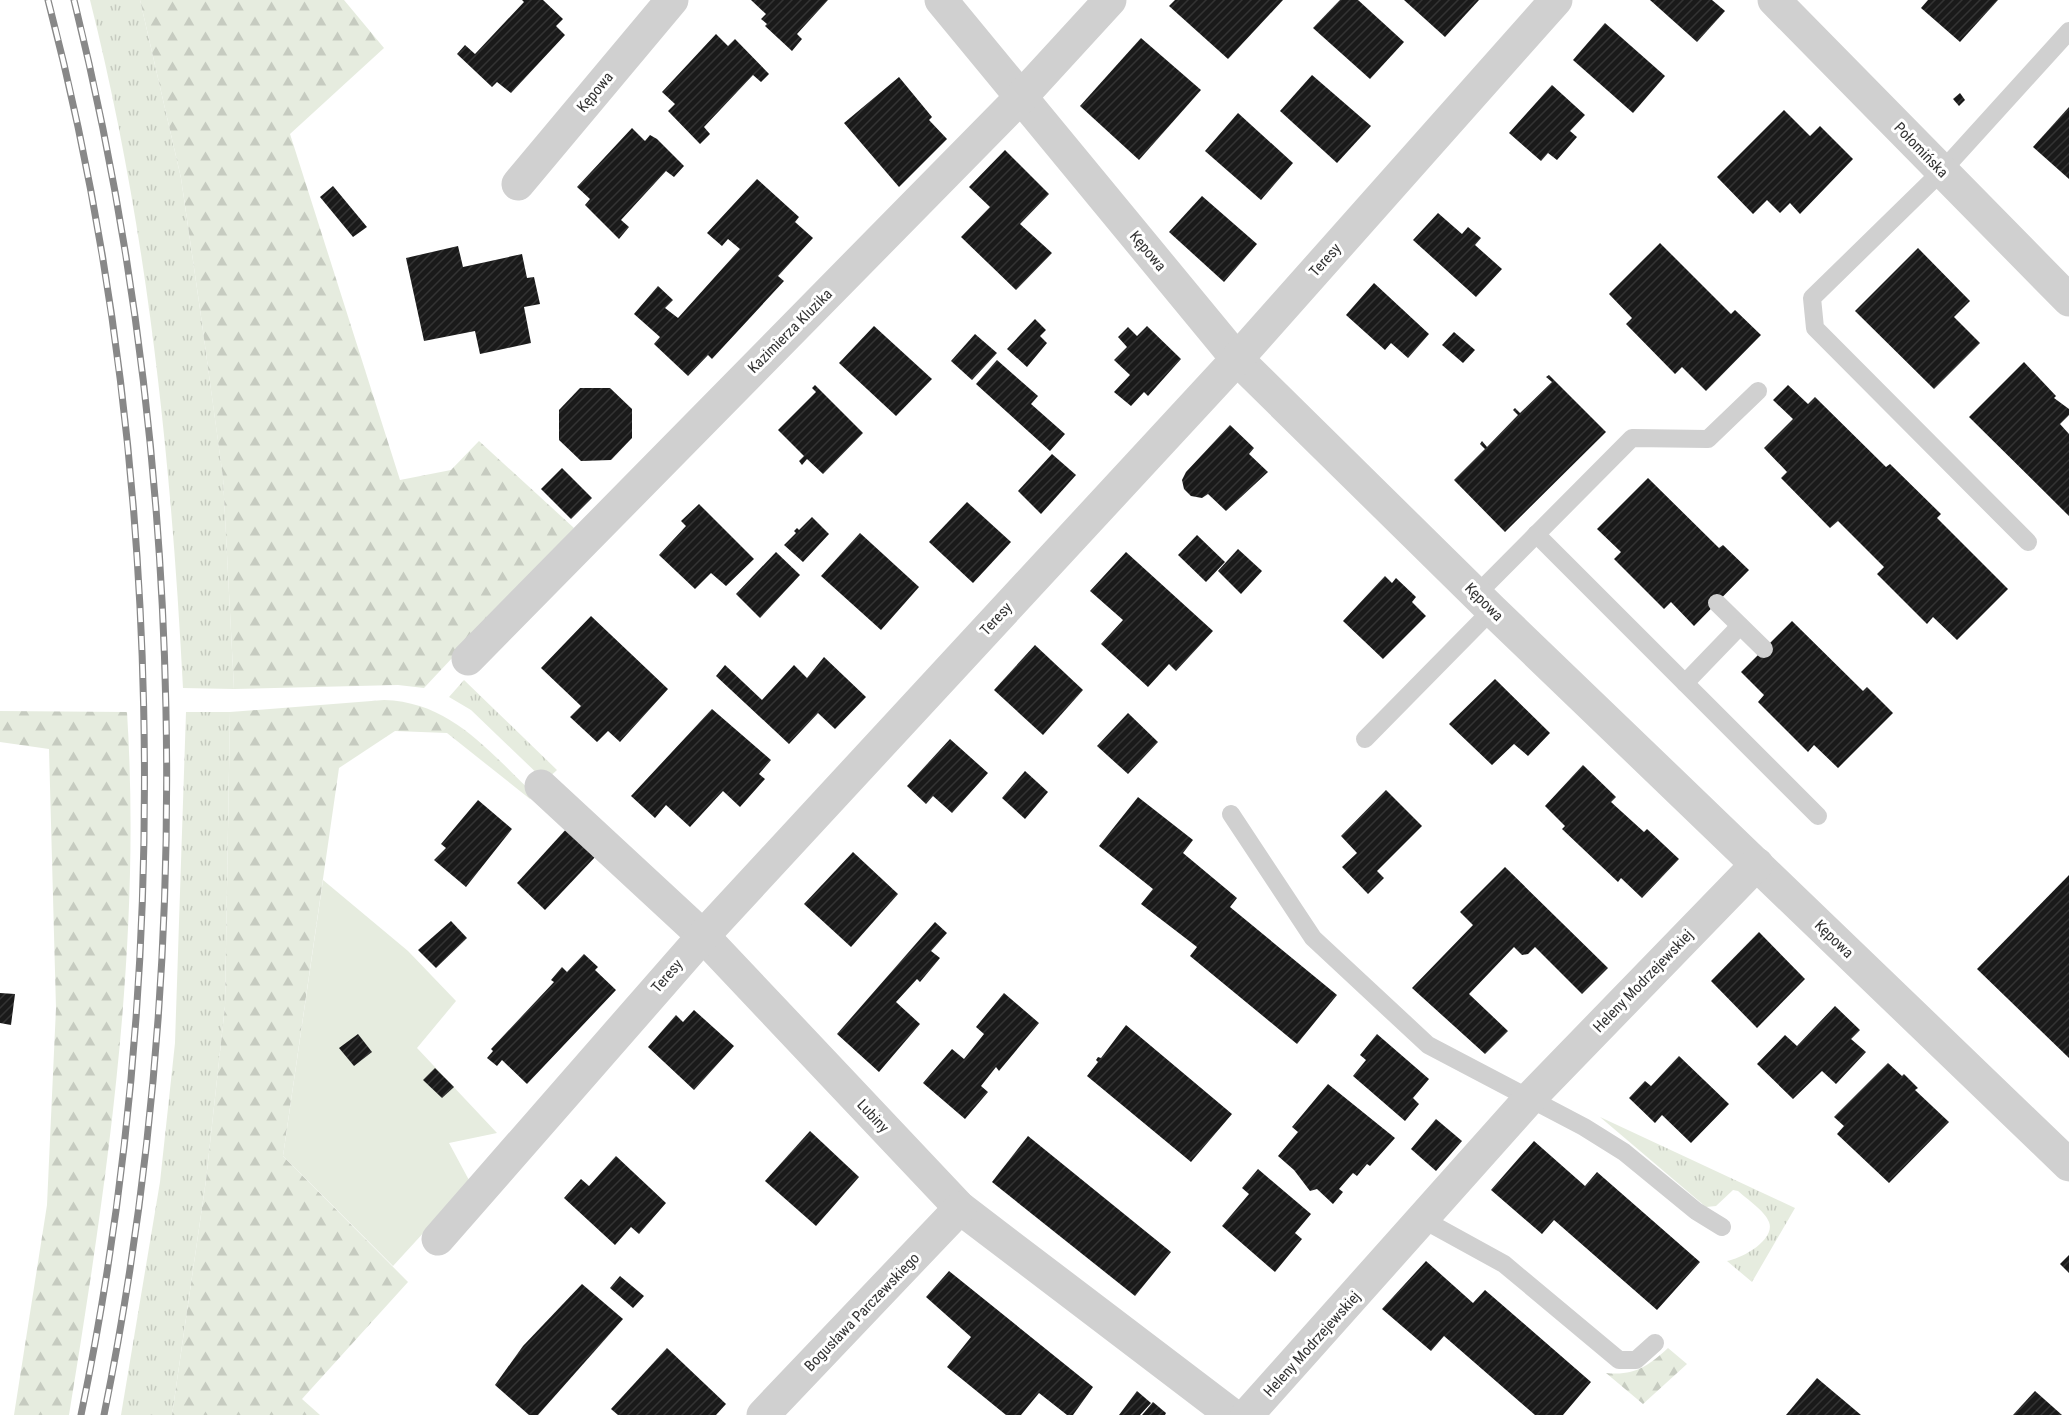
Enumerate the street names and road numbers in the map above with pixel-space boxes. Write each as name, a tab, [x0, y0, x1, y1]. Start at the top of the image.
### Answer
street label: Kępowa	[573, 68, 617, 116]
street label: Połomińska	[1890, 119, 1952, 181]
street label: Kępowa	[1126, 227, 1170, 275]
street label: Teresy	[1305, 240, 1345, 280]
street label: Kazimierza Kluzika	[744, 285, 836, 377]
street label: Kępowa	[1461, 579, 1507, 625]
street label: Teresy	[976, 599, 1016, 639]
street label: Kępowa	[1811, 916, 1857, 962]
street label: Heleny Modrzejewskiej	[1589, 926, 1697, 1036]
street label: Teresy	[648, 956, 686, 996]
street label: Lubiny	[853, 1096, 893, 1136]
street label: Bogusława Parczewskiego	[801, 1249, 923, 1375]
street label: Heleny Modrzejewskiej	[1260, 1288, 1364, 1400]

